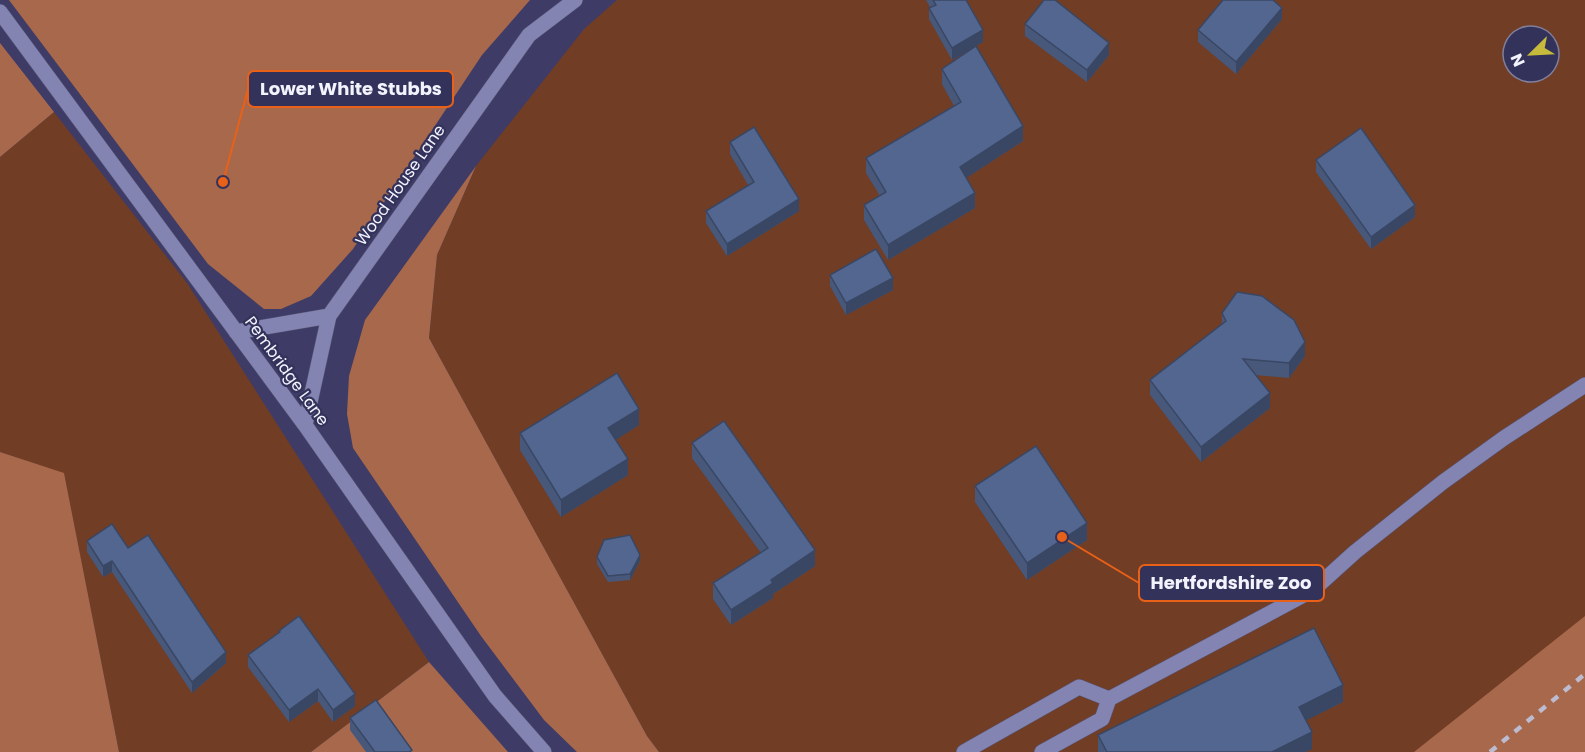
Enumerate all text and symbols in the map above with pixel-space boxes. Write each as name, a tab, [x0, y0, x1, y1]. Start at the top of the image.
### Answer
north arrow	[1501, 24, 1561, 84]
text: N	[1505, 50, 1531, 70]
callout: Lower White Stubbs	[248, 71, 453, 107]
text: Lower White Stubbs	[260, 76, 442, 101]
street label: Wood House Lane	[350, 120, 451, 250]
street label: Pembridge Lane	[239, 312, 335, 430]
callout: Hertfordshire Zoo	[1139, 565, 1324, 601]
text: Hertfordshire Zoo	[1151, 570, 1311, 595]

